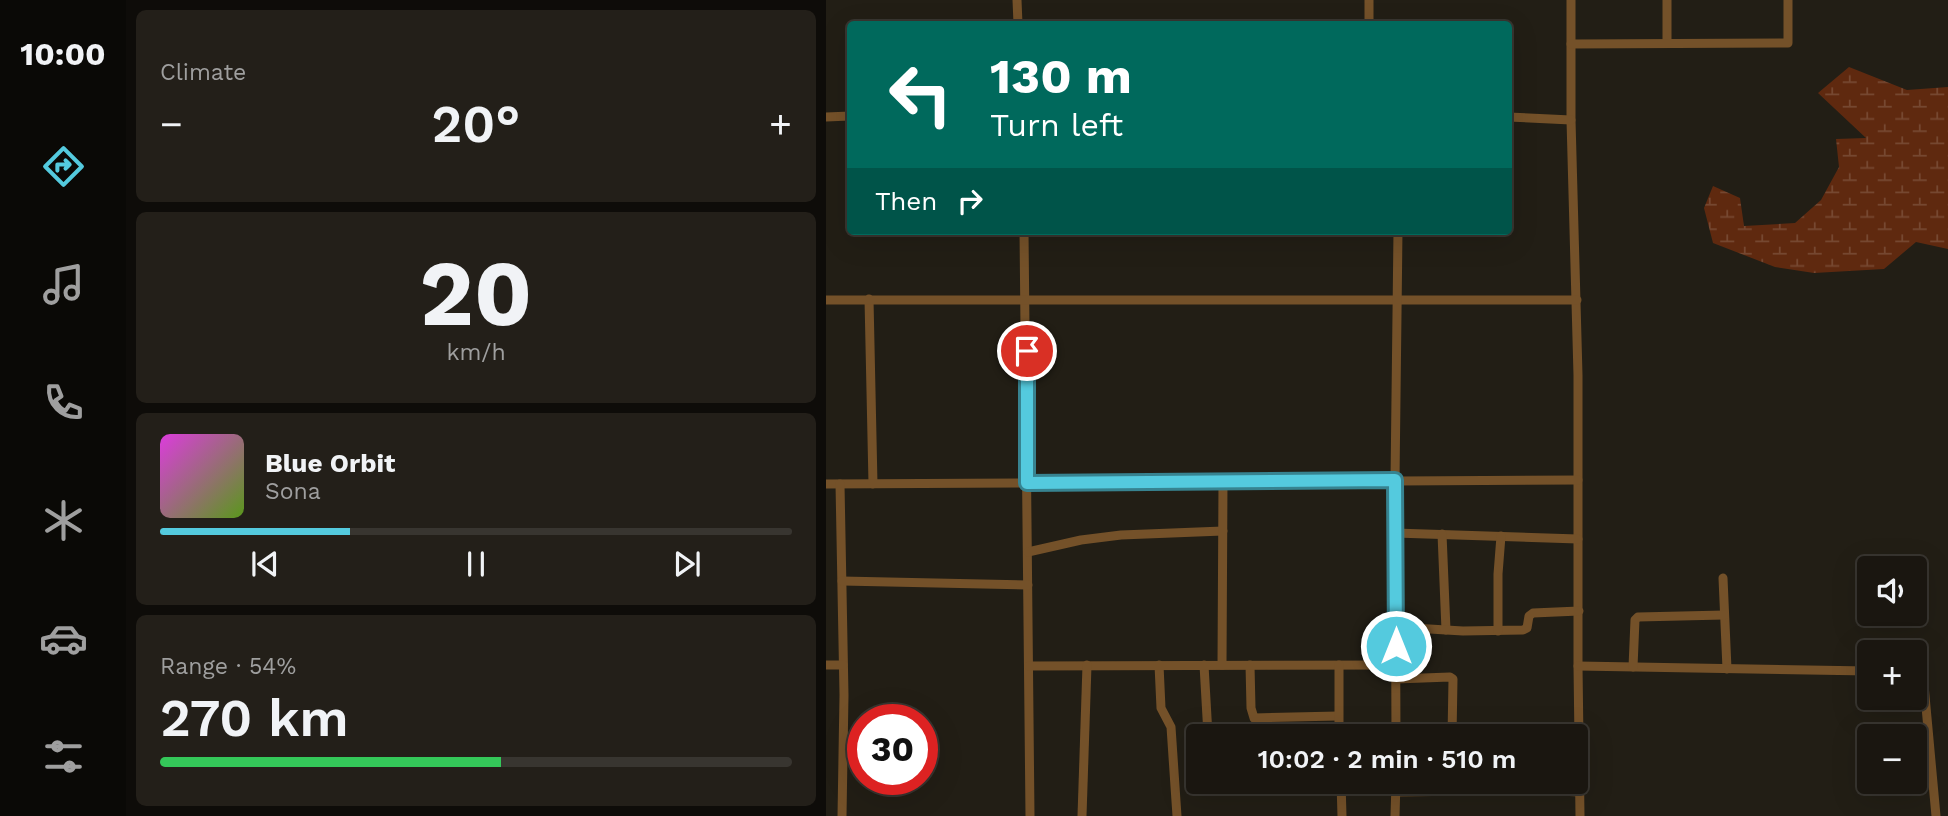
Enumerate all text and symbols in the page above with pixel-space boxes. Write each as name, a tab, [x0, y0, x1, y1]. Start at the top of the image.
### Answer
text: 10:00	[20, 35, 106, 73]
text: 130 m	[990, 47, 1132, 105]
icon: left	[875, 49, 966, 140]
text: Climate	[160, 59, 246, 86]
text: 20°	[432, 94, 520, 155]
text: −	[160, 102, 183, 146]
text: +	[769, 102, 792, 146]
text: Turn left	[990, 106, 1123, 144]
icon: directions	[39, 142, 88, 191]
icon: right	[951, 182, 989, 220]
text: Then	[875, 186, 937, 216]
text: 20	[420, 240, 532, 347]
icon: music	[39, 260, 88, 309]
pin	[997, 321, 1057, 381]
icon: arrive	[1008, 332, 1046, 370]
text: km/h	[446, 339, 506, 366]
icon: phone	[39, 378, 88, 427]
text: Blue Orbit	[265, 448, 395, 478]
text: Sona	[265, 478, 321, 505]
icon: climate	[39, 496, 88, 545]
icon: previous	[246, 545, 284, 583]
icon: pause	[457, 545, 495, 583]
icon: next	[668, 545, 706, 583]
map controls	[1857, 556, 1927, 794]
button: sound	[1857, 556, 1927, 626]
position arrow	[1359, 609, 1433, 683]
icon: car	[39, 614, 88, 663]
button: +	[1857, 640, 1927, 710]
text: Range · 54%	[160, 653, 296, 680]
text: 270 km	[160, 688, 349, 749]
speed limit sign: 30	[847, 704, 938, 795]
button: −	[1857, 724, 1927, 794]
icon: filters	[39, 732, 88, 781]
text: 10:02 · 2 min · 510 m	[1258, 744, 1516, 774]

